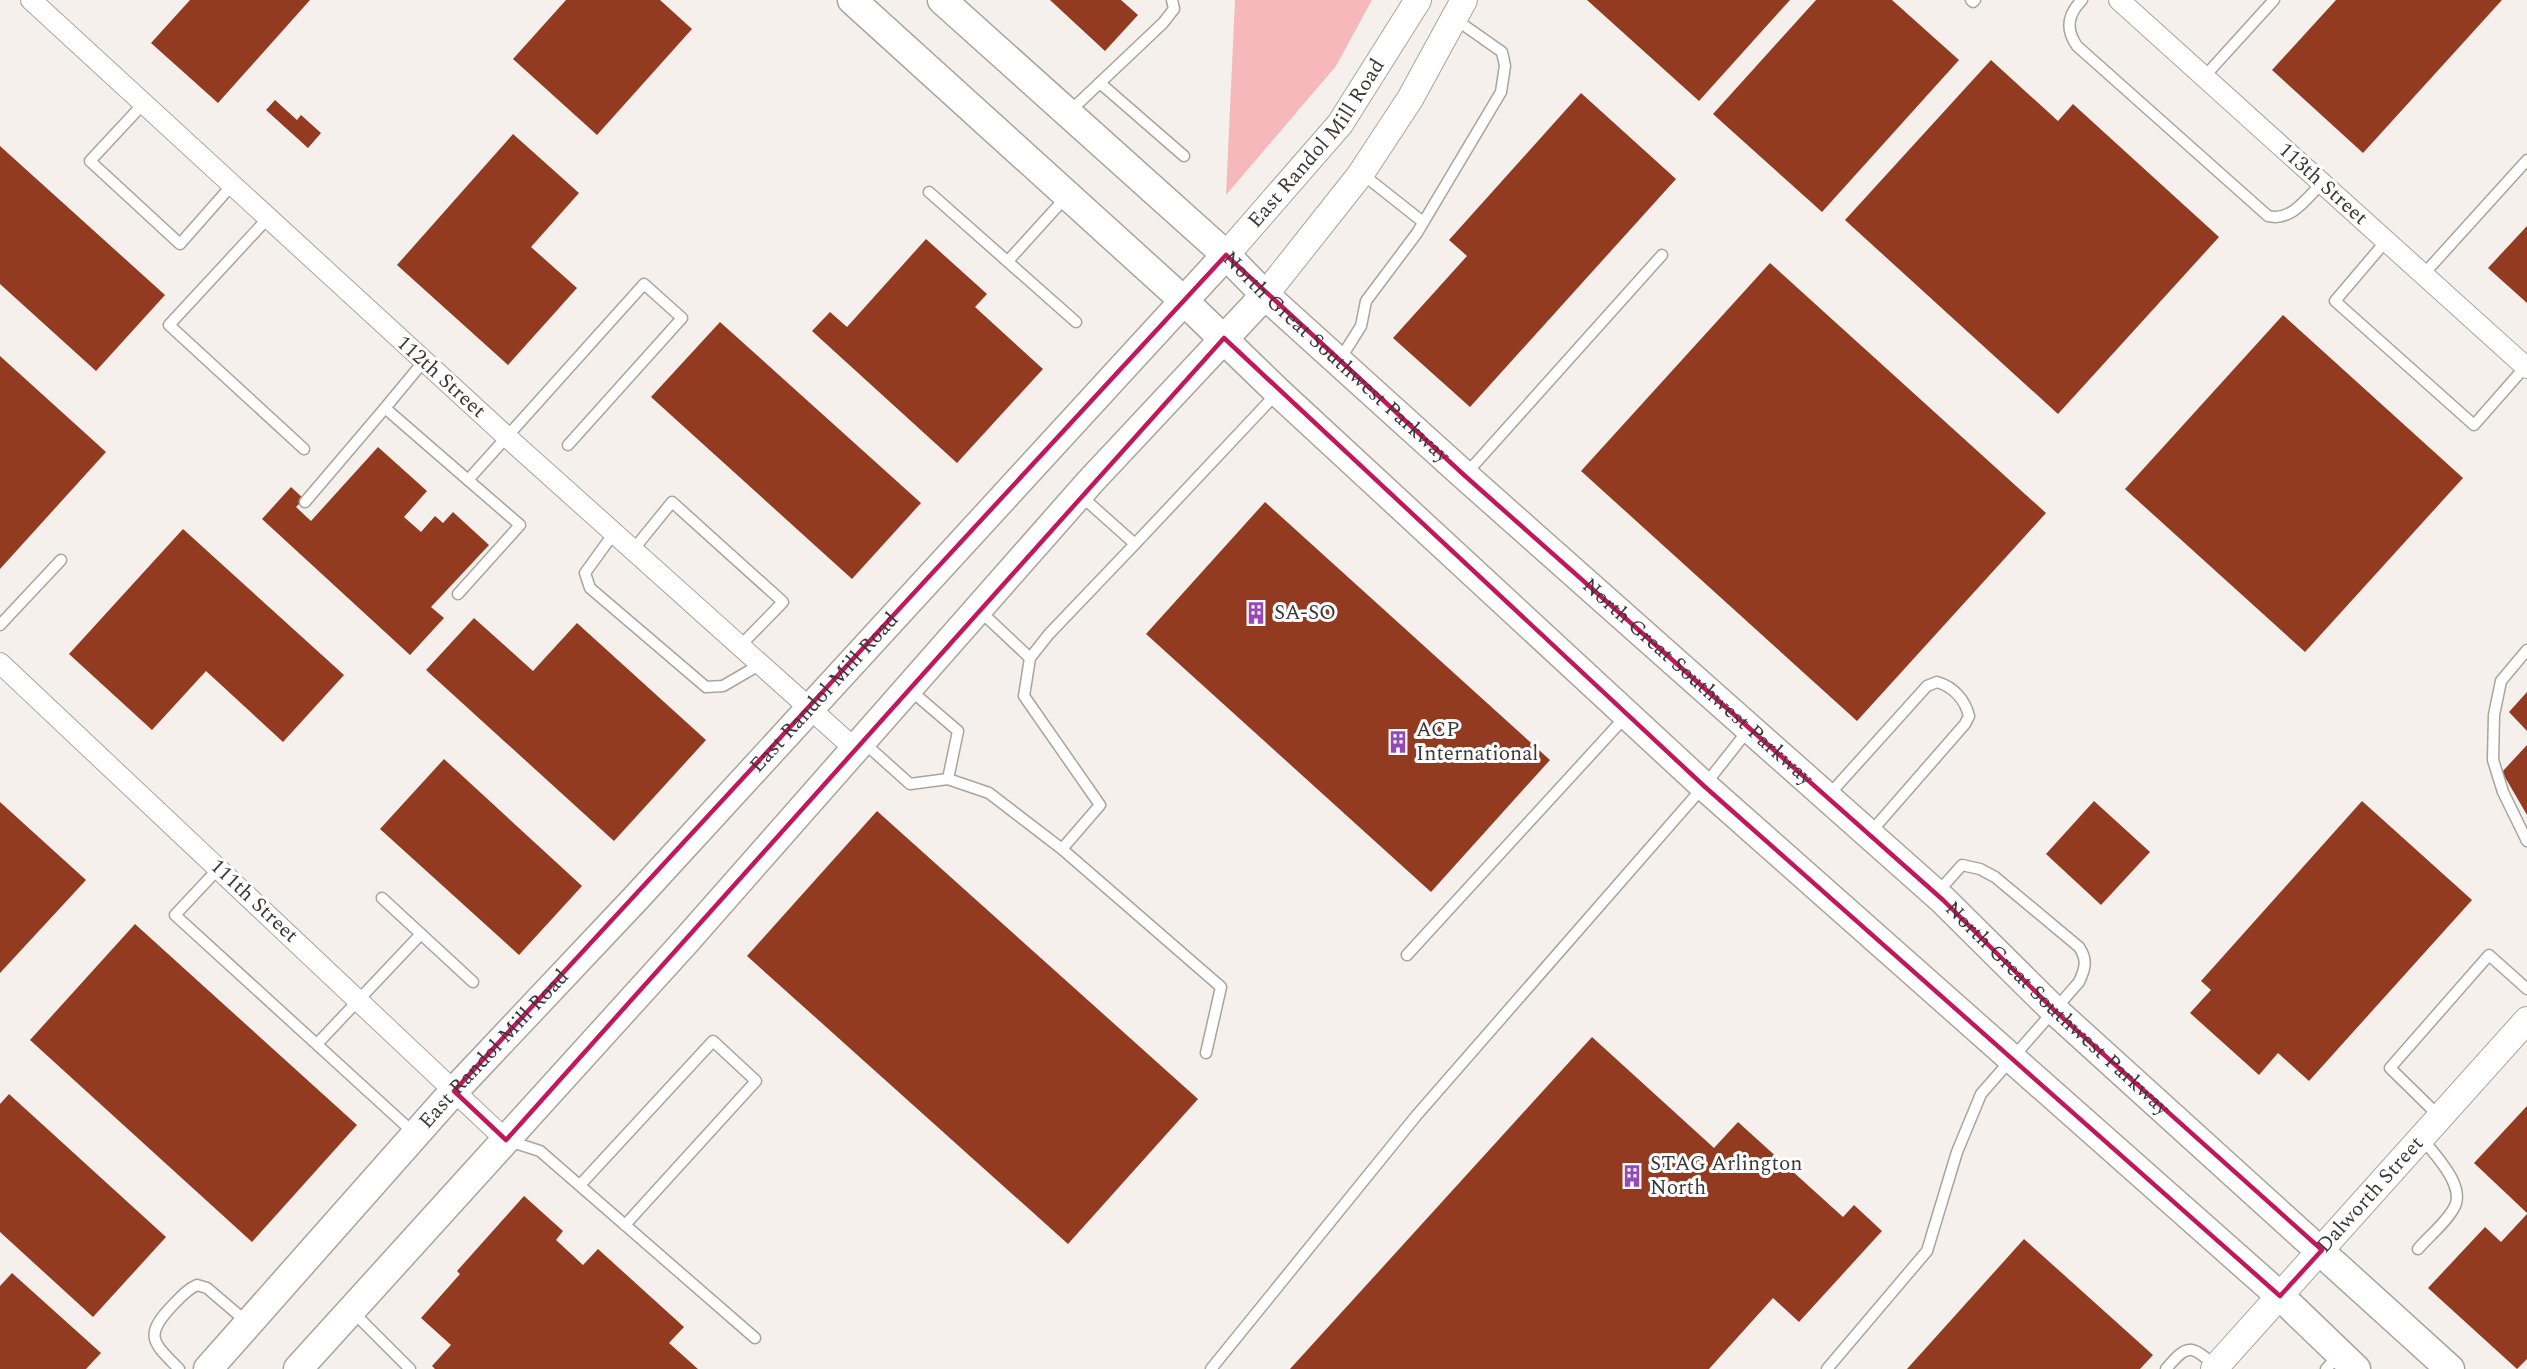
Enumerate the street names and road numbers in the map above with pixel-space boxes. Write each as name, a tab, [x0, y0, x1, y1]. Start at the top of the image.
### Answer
street label: East Randol Mill Road	[1240, 52, 1393, 235]
street label: 113th Street	[2271, 135, 2375, 233]
street label: North Great Southwest Parkway	[1215, 244, 1458, 472]
street label: 112th Street	[389, 328, 493, 426]
street label: North Great Southwest Parkway	[1575, 571, 1821, 794]
street label: East Randol Mill Road	[742, 605, 907, 780]
street label: 111th Street	[202, 851, 306, 951]
street label: North Great Southwest Parkway	[1937, 894, 2178, 1124]
street label: East Randol Mill Road	[411, 962, 577, 1136]
street label: Dalworth Street	[2309, 1129, 2432, 1261]

